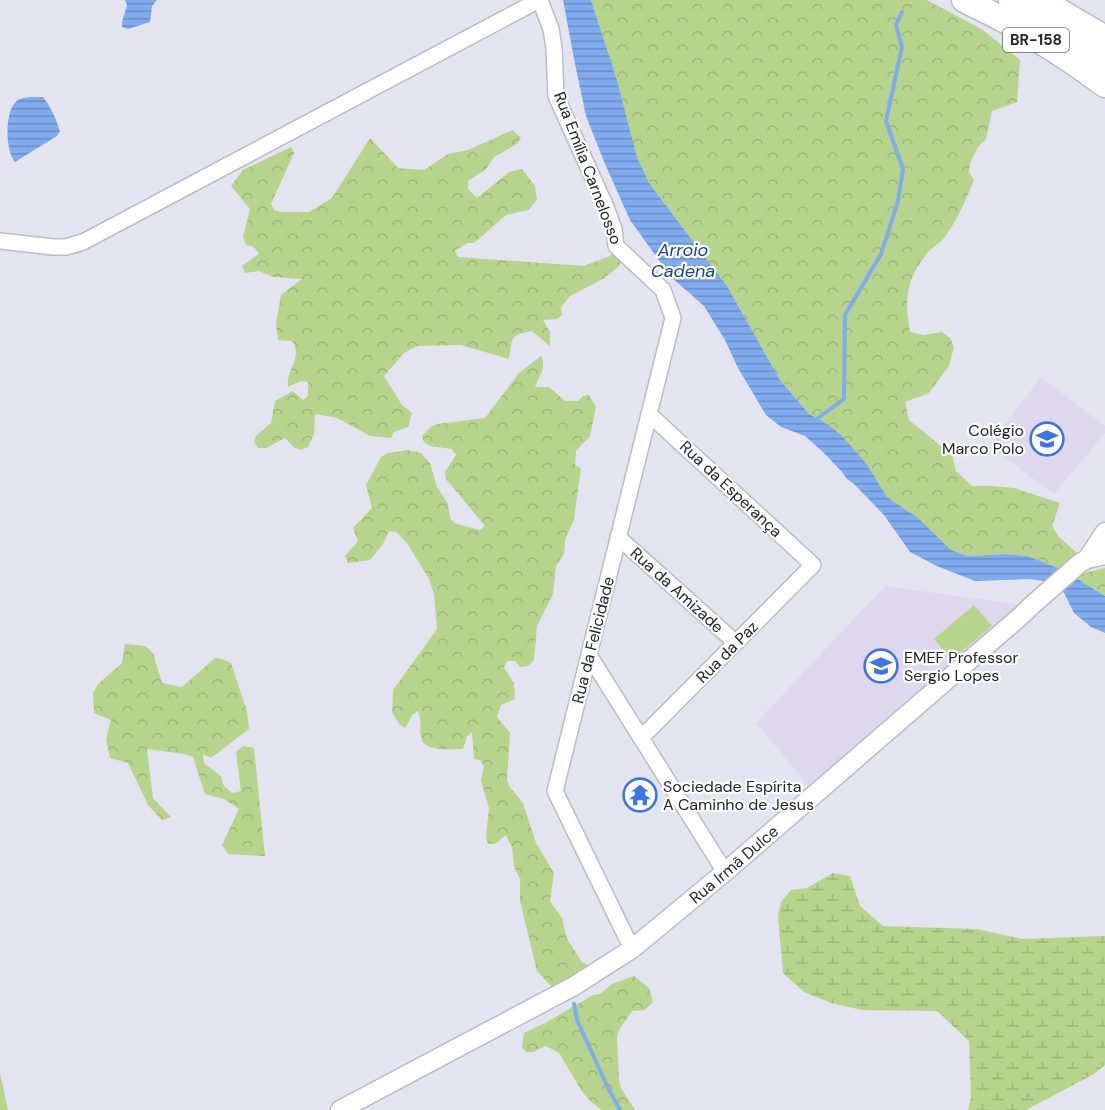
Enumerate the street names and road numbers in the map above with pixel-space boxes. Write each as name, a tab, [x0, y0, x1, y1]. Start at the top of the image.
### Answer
road number: BR-158	[1003, 28, 1069, 52]
street label: Rua Emília Carnelosso	[549, 89, 627, 247]
street label: Rua da Esperança	[675, 436, 787, 542]
street label: Rua da Amizade	[626, 543, 728, 637]
street label: Rua da Felicidade	[567, 574, 619, 706]
street label: Rua da Paz	[691, 616, 763, 688]
street label: Rua Irmã Dulce	[685, 820, 782, 908]

